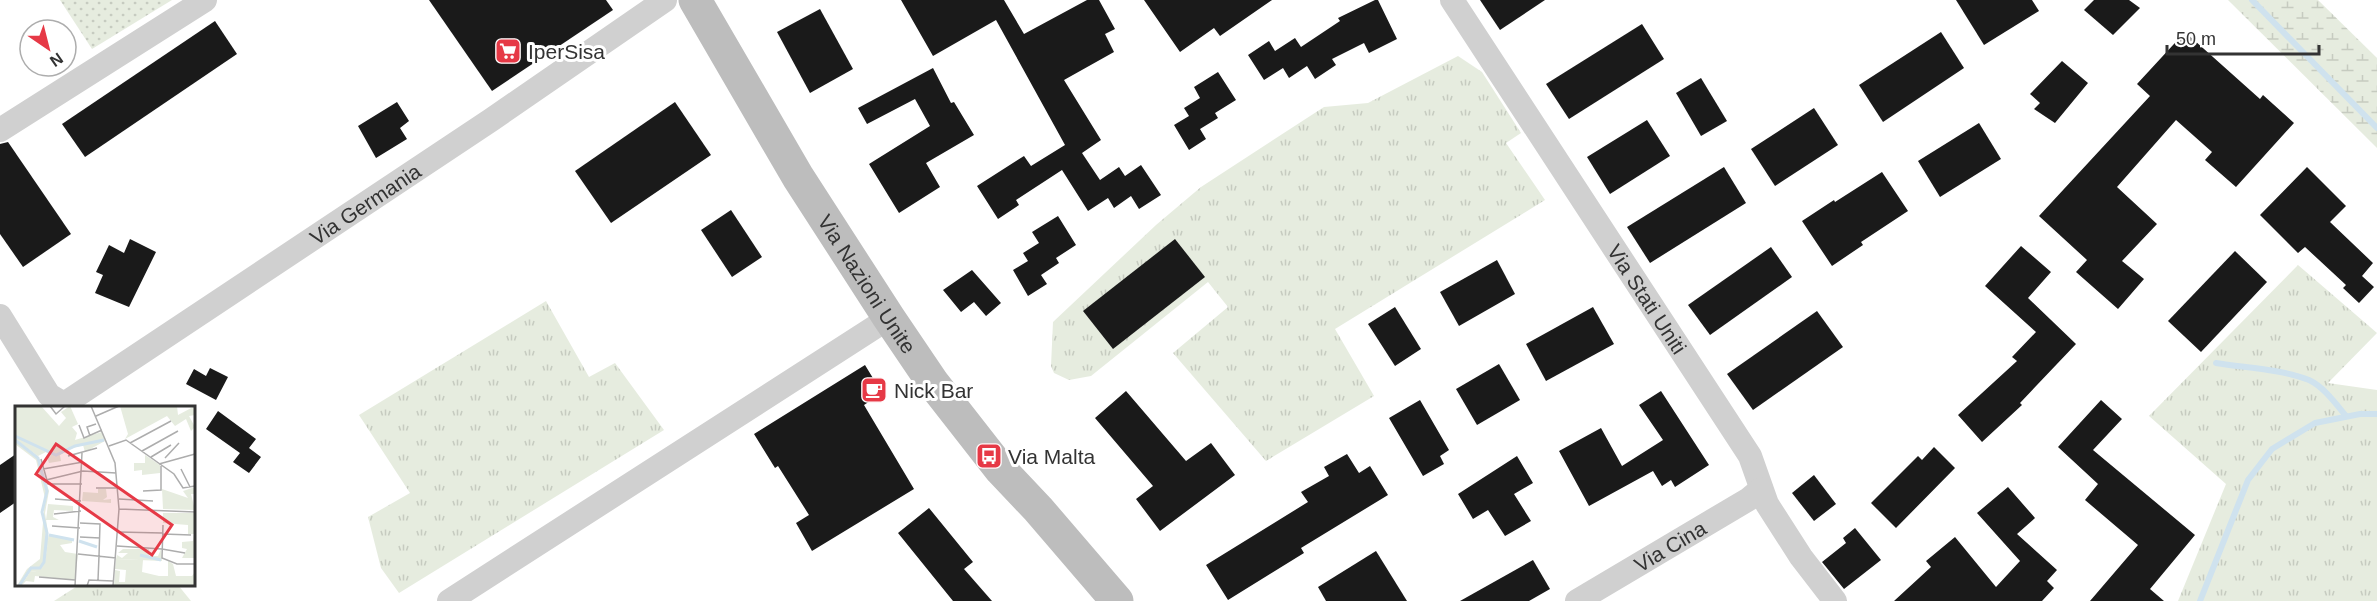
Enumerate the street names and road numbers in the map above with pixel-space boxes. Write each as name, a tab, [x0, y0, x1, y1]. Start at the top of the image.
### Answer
street label: Via Germania	[305, 159, 425, 249]
street label: Via Nazioni Unite	[814, 210, 921, 357]
street label: Via Stati Uniti	[1603, 240, 1691, 358]
street label: Via Cina	[1630, 516, 1710, 576]

